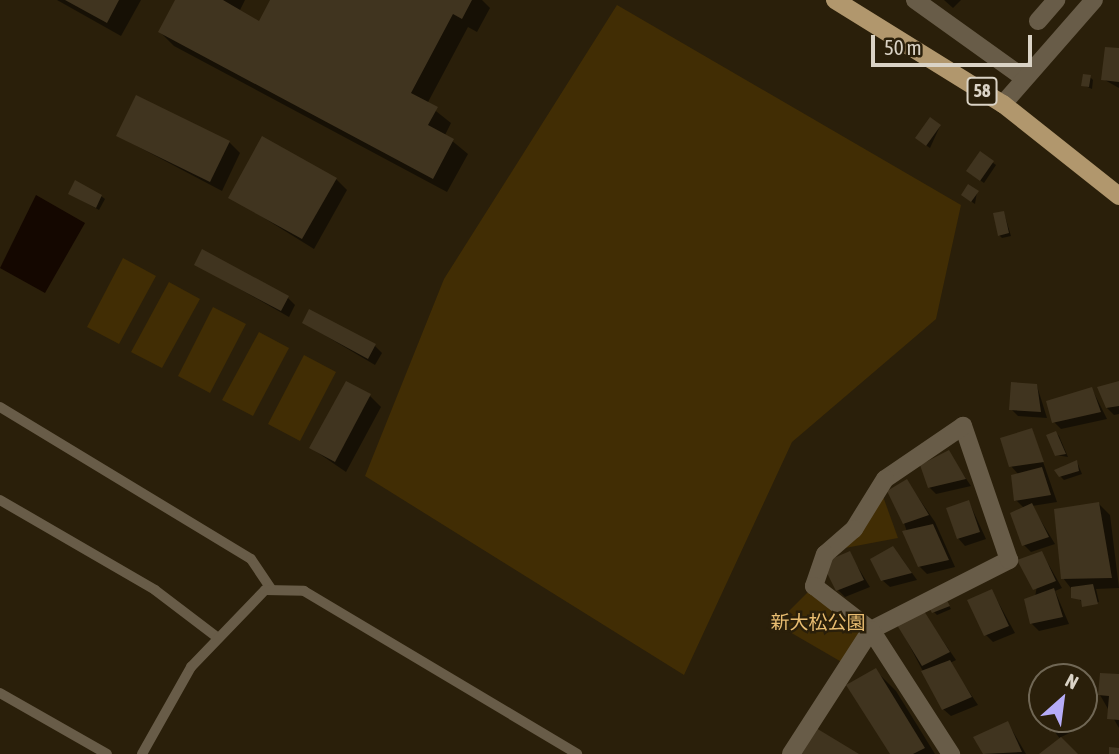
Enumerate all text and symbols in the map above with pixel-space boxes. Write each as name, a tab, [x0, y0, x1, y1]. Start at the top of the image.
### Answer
scale bar	[874, 21, 1035, 65]
text: 50 m	[884, 35, 922, 59]
road number: 58	[966, 76, 998, 106]
park label: 新大松公園	[771, 612, 865, 634]
north arrow	[1028, 663, 1098, 733]
text: N	[1062, 669, 1082, 694]

